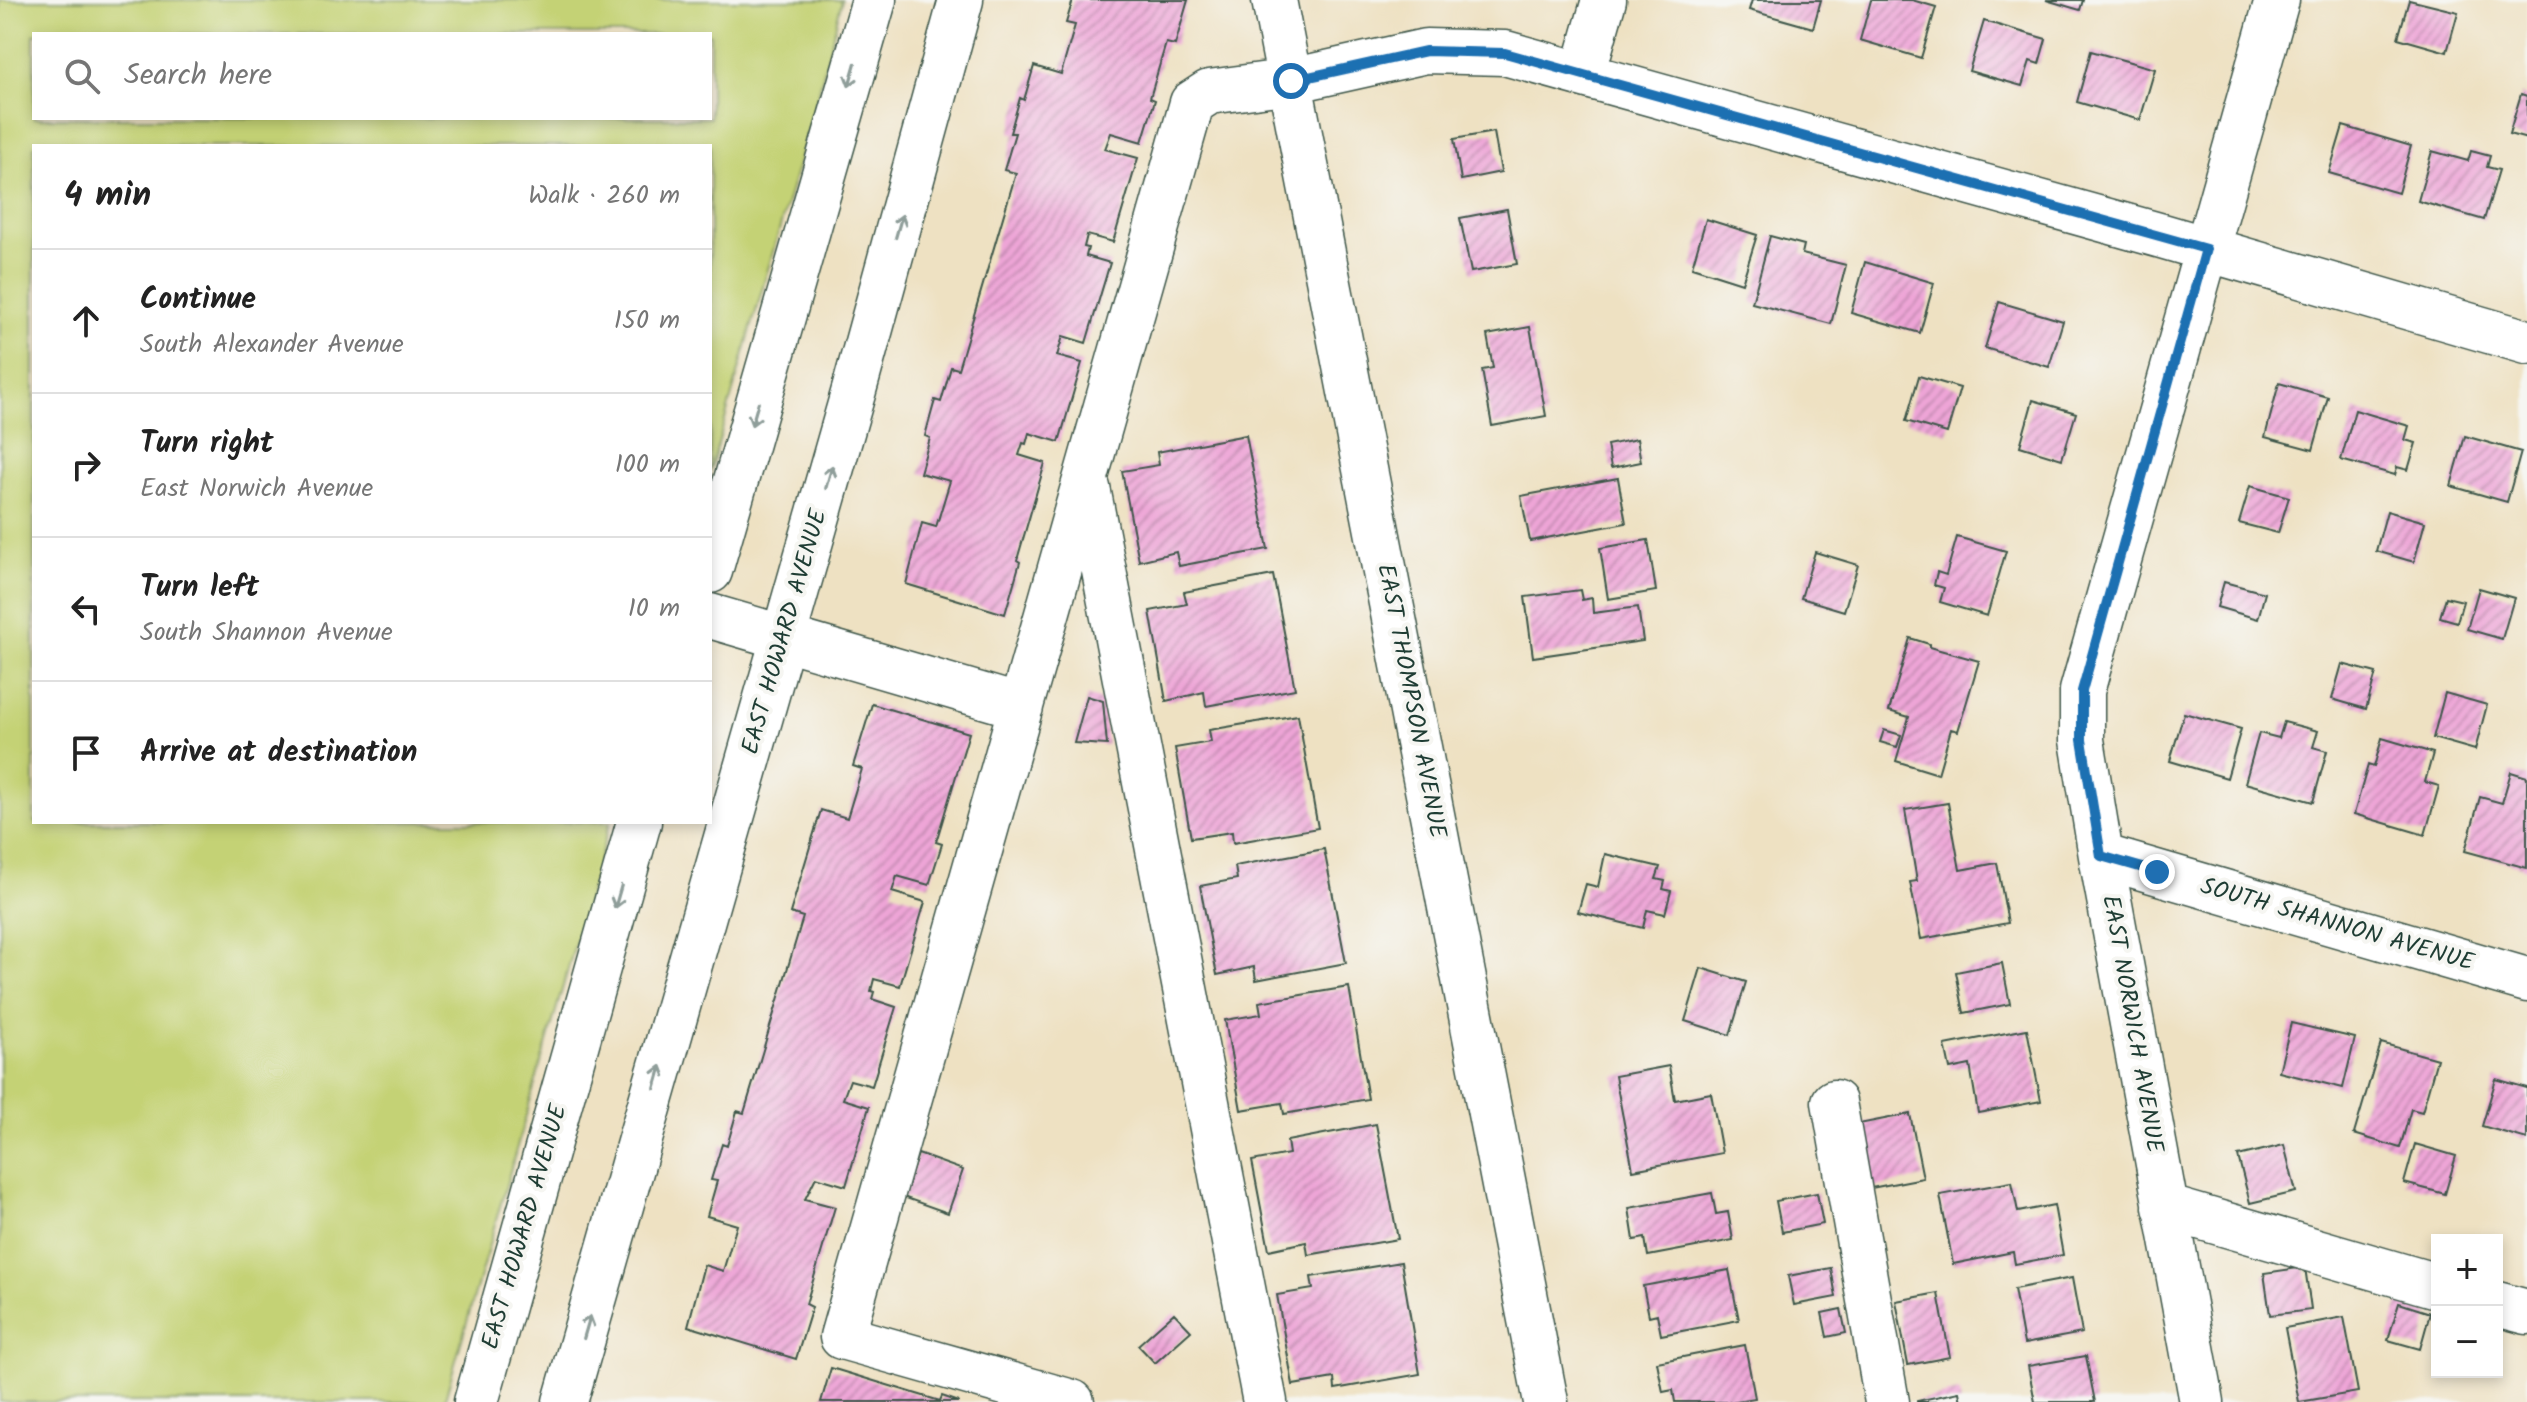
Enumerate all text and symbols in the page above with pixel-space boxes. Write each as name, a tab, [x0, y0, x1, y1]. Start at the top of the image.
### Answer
search box	[32, 32, 712, 120]
text: Search here	[124, 52, 272, 100]
icon: search	[60, 54, 104, 98]
one-way arrow	[844, 62, 858, 87]
route start	[1273, 63, 1309, 99]
text: 4 min	[64, 169, 151, 223]
text: Walk · 260 m	[528, 175, 680, 217]
one-way arrow	[892, 214, 907, 240]
text: Continue	[140, 276, 256, 324]
icon: ahead	[64, 299, 108, 343]
text: 150 m	[614, 300, 680, 342]
text: South Alexander Avenue	[140, 324, 404, 366]
one-way arrow	[747, 400, 762, 426]
text: Turn right	[140, 420, 273, 468]
icon: right	[64, 443, 108, 487]
text: 100 m	[615, 444, 680, 486]
one-way arrow	[822, 464, 837, 490]
text: East Norwich Avenue	[140, 468, 373, 510]
street label: EAST HOWARD AVENUE	[731, 504, 839, 759]
street label: EAST THOMPSON AVENUE	[1365, 560, 1457, 843]
text: Turn left	[140, 564, 259, 612]
icon: left	[64, 587, 108, 631]
text: 10 m	[628, 588, 680, 630]
text: South Shannon Avenue	[140, 612, 393, 654]
text: Arrive at destination	[140, 729, 417, 777]
icon: arrive	[64, 731, 108, 775]
route end	[2139, 854, 2175, 890]
street label: SOUTH SHANNON AVENUE	[2196, 867, 2479, 983]
one-way arrow	[610, 884, 625, 910]
street label: EAST NORWICH AVENUE	[2090, 892, 2174, 1157]
one-way arrow	[651, 1064, 666, 1090]
street label: EAST HOWARD AVENUE	[471, 1099, 579, 1354]
map controls	[2431, 1234, 2503, 1378]
button: +	[2431, 1234, 2503, 1306]
button: −	[2431, 1306, 2503, 1378]
one-way arrow	[581, 1315, 595, 1340]

